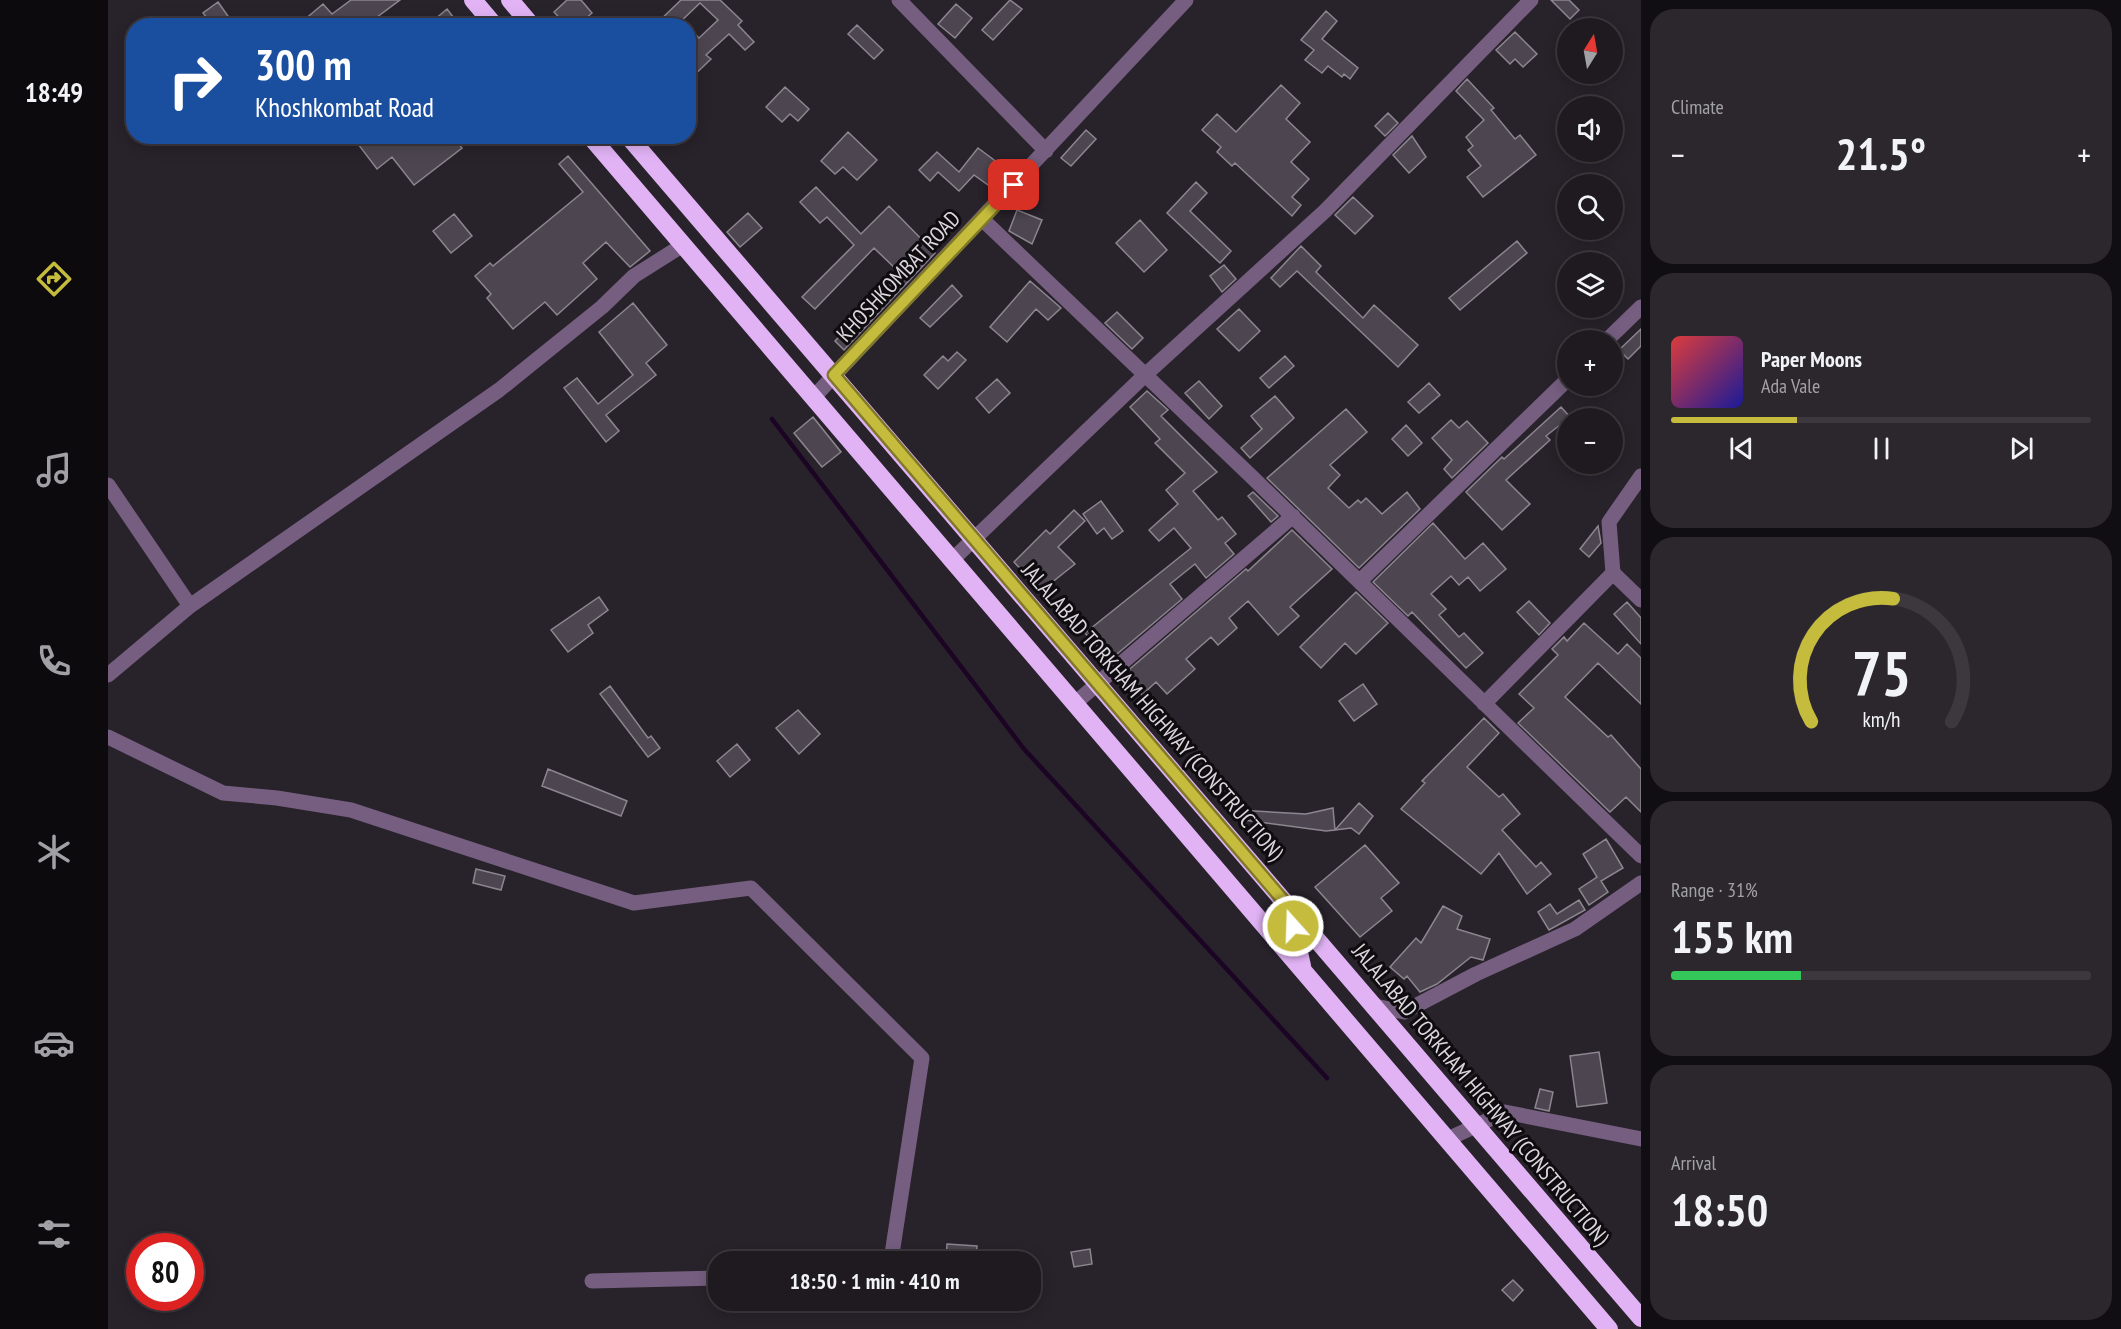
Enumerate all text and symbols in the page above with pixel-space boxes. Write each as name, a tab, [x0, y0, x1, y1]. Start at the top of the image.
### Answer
north arrow	[1557, 18, 1623, 84]
map controls	[1557, 18, 1623, 474]
text: 300 m	[255, 37, 352, 92]
icon: right	[156, 42, 234, 120]
text: 18:49	[25, 75, 83, 109]
text: Khoshkombat Road	[255, 90, 434, 124]
text: Climate	[1671, 94, 1724, 120]
button: sound	[1557, 96, 1623, 162]
text: 21.5°	[1836, 124, 1926, 182]
text: −	[1671, 133, 1685, 176]
text: +	[2077, 133, 2091, 176]
pin	[988, 159, 1039, 210]
icon: arrive	[997, 168, 1030, 201]
button: search	[1557, 174, 1623, 240]
street label: KHOSHKOMBAT ROAD	[830, 205, 966, 347]
button: layers	[1557, 252, 1623, 318]
icon: directions	[33, 258, 75, 300]
button: +	[1557, 330, 1623, 396]
text: Paper Moons	[1761, 345, 1862, 373]
text: Ada Vale	[1761, 373, 1820, 399]
button: −	[1557, 408, 1623, 474]
icon: previous	[1725, 432, 1758, 465]
icon: pause	[1865, 432, 1898, 465]
icon: next	[2005, 432, 2038, 465]
icon: music	[33, 449, 75, 491]
street label: JALALABAD TORKHAM HIGHWAY (CONSTRUCTION)	[1015, 556, 1291, 866]
text: 75	[1851, 632, 1911, 713]
icon: phone	[33, 640, 75, 682]
text: km/h	[1862, 705, 1900, 733]
icon: climate	[33, 831, 75, 873]
text: Range · 31%	[1671, 877, 1758, 903]
position arrow	[1261, 894, 1325, 958]
text: 155 km	[1671, 907, 1793, 965]
street label: JALALABAD TORKHAM HIGHWAY (CONSTRUCTION)	[1346, 937, 1616, 1251]
icon: car	[33, 1022, 75, 1064]
text: Arrival	[1671, 1150, 1716, 1176]
text: 18:50	[1671, 1180, 1768, 1238]
icon: filters	[33, 1213, 75, 1255]
speed limit sign: 80	[126, 1233, 204, 1311]
text: 18:50 · 1 min · 410 m	[789, 1267, 960, 1295]

